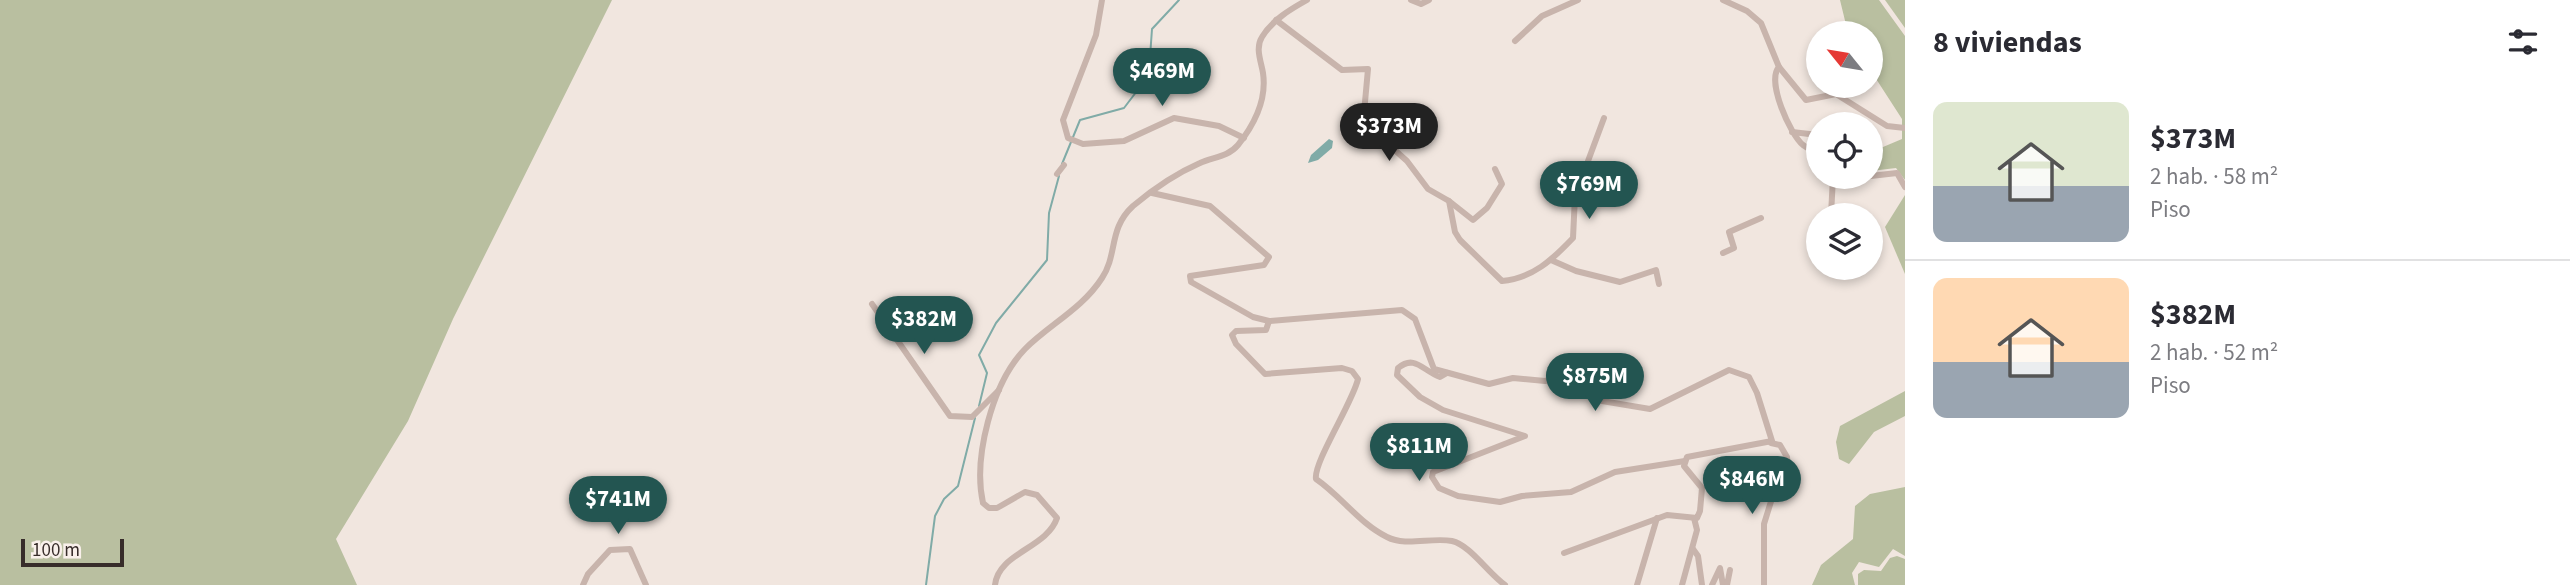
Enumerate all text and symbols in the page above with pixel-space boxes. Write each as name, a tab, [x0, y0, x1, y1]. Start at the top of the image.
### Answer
north arrow	[1806, 21, 1883, 98]
map controls	[1806, 21, 1883, 280]
text: 8 viviendas	[1933, 21, 2082, 64]
icon: filters	[2504, 23, 2542, 61]
pin: $469M	[1113, 48, 1211, 108]
text: $469M	[1129, 54, 1195, 87]
pin: $373M	[1340, 104, 1438, 163]
text: $373M	[1356, 109, 1422, 142]
button: locate	[1806, 112, 1883, 189]
text: $373M	[2150, 117, 2236, 160]
icon: home	[1989, 130, 2073, 214]
text: 2 hab. · 58 m²	[2150, 160, 2278, 193]
pin: $769M	[1540, 162, 1638, 221]
text: $769M	[1556, 167, 1622, 200]
text: Piso	[2150, 193, 2191, 226]
button: layers	[1806, 203, 1883, 280]
text: $382M	[2150, 293, 2236, 336]
pin: $382M	[875, 296, 973, 356]
text: $382M	[891, 302, 957, 335]
icon: home	[1989, 306, 2073, 390]
text: 2 hab. · 52 m²	[2150, 336, 2278, 369]
pin: $875M	[1546, 354, 1644, 413]
text: $875M	[1562, 359, 1628, 392]
text: Piso	[2150, 369, 2191, 402]
pin: $811M	[1370, 424, 1468, 483]
text: $811M	[1386, 429, 1452, 462]
pin: $846M	[1703, 456, 1801, 516]
text: $846M	[1719, 462, 1785, 495]
pin: $741M	[569, 476, 667, 536]
text: $741M	[585, 482, 651, 515]
scale bar	[21, 536, 124, 568]
text: 100 m	[32, 537, 80, 564]

